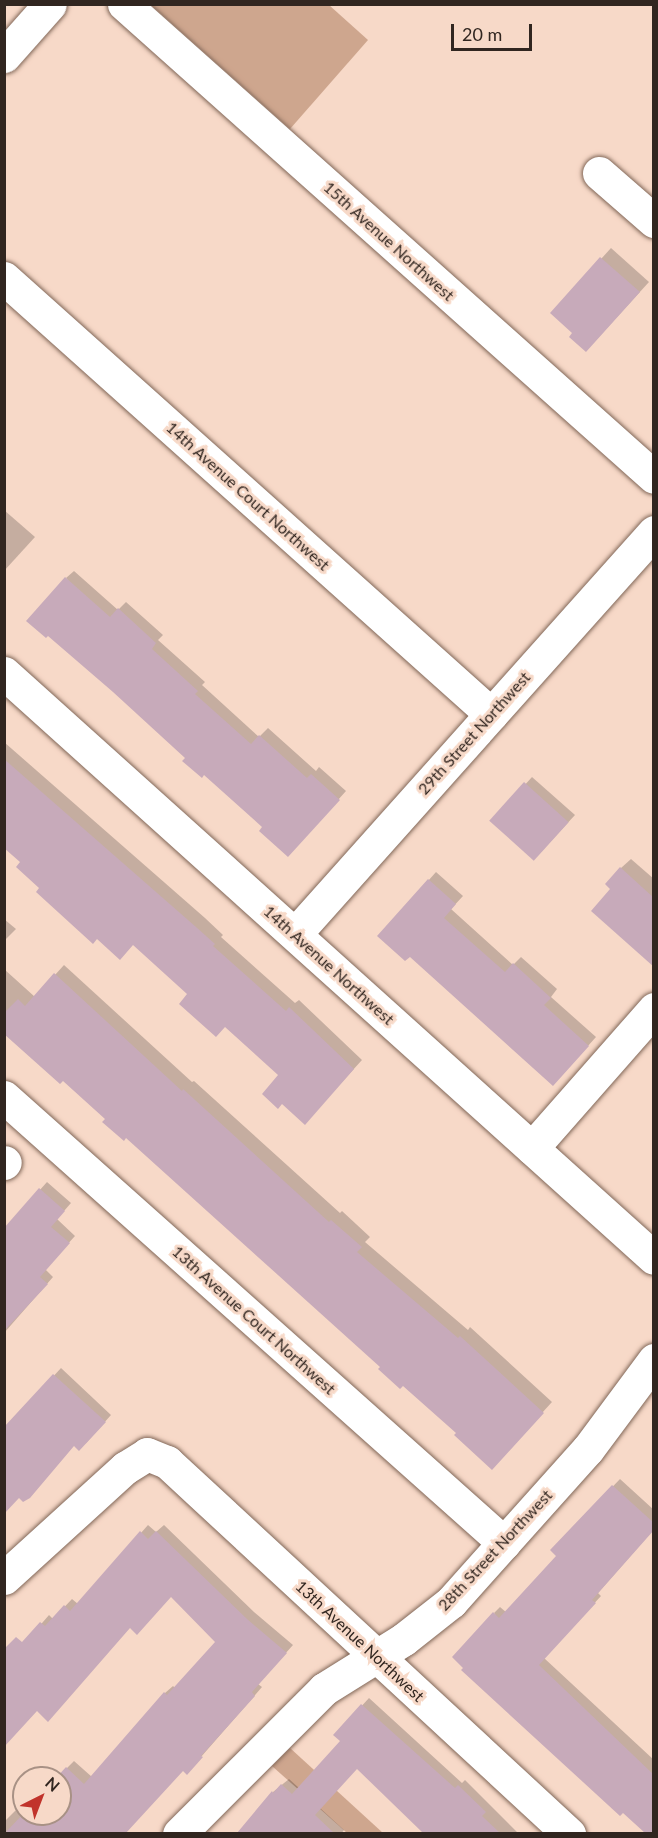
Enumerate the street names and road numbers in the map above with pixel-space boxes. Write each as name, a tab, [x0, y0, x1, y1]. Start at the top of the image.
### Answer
street label: 15th Avenue Northwest	[320, 177, 458, 305]
street label: 14th Avenue Court Northwest	[162, 417, 334, 575]
street label: 29th Street Northwest	[414, 668, 534, 798]
street label: 14th Avenue Northwest	[260, 901, 398, 1029]
street label: 13th Avenue Court Northwest	[168, 1241, 340, 1399]
street label: 28th Street Northwest	[434, 1485, 556, 1615]
street label: 13th Avenue Northwest	[291, 1576, 429, 1706]

